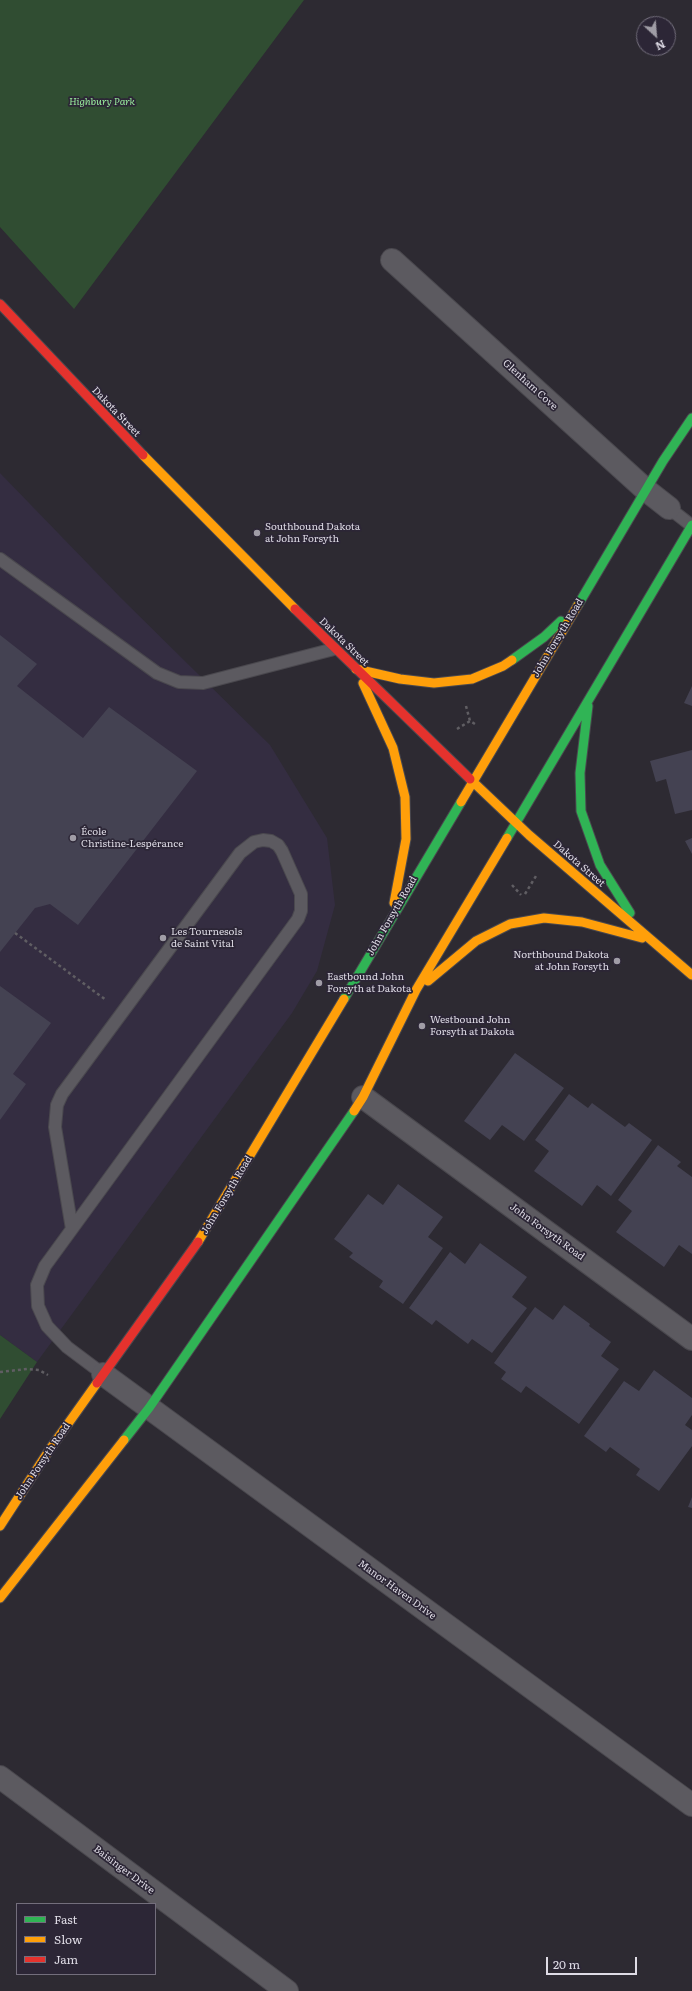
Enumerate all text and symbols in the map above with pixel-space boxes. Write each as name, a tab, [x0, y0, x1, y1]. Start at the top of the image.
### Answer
north arrow	[636, 16, 676, 56]
text: N	[653, 37, 668, 55]
park label: Highbury Park	[69, 96, 135, 108]
street label: Glenham Cove	[500, 357, 560, 413]
street label: Dakota Street	[89, 385, 143, 439]
place label: Southbound Dakota at John Forsyth	[265, 521, 360, 544]
marker: Southbound Dakota at John Forsyth	[252, 528, 262, 538]
street label: John Forsyth Road	[530, 597, 586, 679]
street label: Dakota Street	[317, 615, 371, 669]
place label: École Christine-Lespérance	[81, 826, 183, 850]
marker: École Christine-Lespérance	[68, 833, 78, 843]
street label: Dakota Street	[551, 838, 607, 890]
street label: John Forsyth Road	[364, 874, 420, 958]
place label: Les Tournesols de Saint Vital	[171, 926, 242, 950]
marker: Les Tournesols de Saint Vital	[158, 933, 168, 943]
place label: Northbound Dakota at John Forsyth	[513, 949, 609, 972]
marker: Northbound Dakota at John Forsyth	[612, 956, 622, 966]
place label: Eastbound John Forsyth at Dakota	[327, 971, 411, 994]
marker: Eastbound John Forsyth at Dakota	[314, 978, 324, 988]
place label: Westbound John Forsyth at Dakota	[430, 1014, 514, 1038]
marker: Westbound John Forsyth at Dakota	[417, 1021, 427, 1031]
street label: John Forsyth Road	[199, 1154, 255, 1236]
street label: John Forsyth Road	[507, 1201, 587, 1263]
street label: John Forsyth Road	[13, 1421, 73, 1501]
street label: Manor Haven Drive	[356, 1558, 438, 1622]
street label: Baisinger Drive	[91, 1843, 157, 1897]
legend	[16, 1903, 156, 1975]
text: Fast	[54, 1910, 77, 1928]
text: Slow	[54, 1930, 82, 1948]
scale bar	[548, 1949, 639, 1975]
text: Jam	[54, 1950, 78, 1968]
text: 20 m	[553, 1955, 580, 1973]

